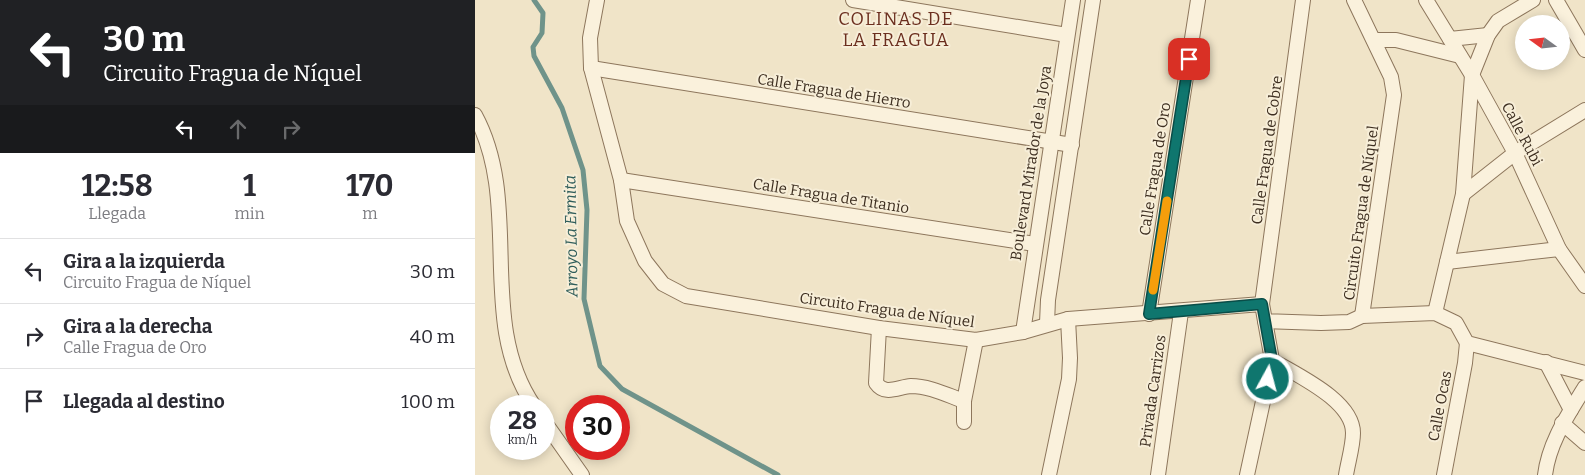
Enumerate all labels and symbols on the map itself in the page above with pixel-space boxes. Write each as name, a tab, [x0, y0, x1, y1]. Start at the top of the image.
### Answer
district label: COLINAS DE LA FRAGUA	[838, 8, 954, 51]
north arrow	[1515, 15, 1570, 70]
pin	[1168, 38, 1210, 80]
street label: Boulevard Mirador de la Joya	[1007, 64, 1055, 262]
street label: Calle Fragua de Hierro	[756, 70, 912, 112]
street label: Calle Fragua de Cobre	[1248, 74, 1286, 226]
street label: Calle Rubi	[1498, 99, 1547, 169]
street label: Calle Fragua de Oro	[1136, 101, 1174, 237]
street label: Circuito Fragua de Níquel	[1340, 124, 1382, 302]
water label: Arroyo La Ermita	[560, 175, 582, 298]
street label: Calle Fragua de Titanio	[752, 175, 910, 217]
street label: Circuito Fragua de Níquel	[798, 289, 976, 331]
street label: Privada Carrizos	[1136, 334, 1170, 448]
position arrow	[1241, 352, 1293, 404]
street label: Calle Ocas	[1424, 369, 1456, 443]
speed limit sign: 30	[565, 395, 630, 460]

